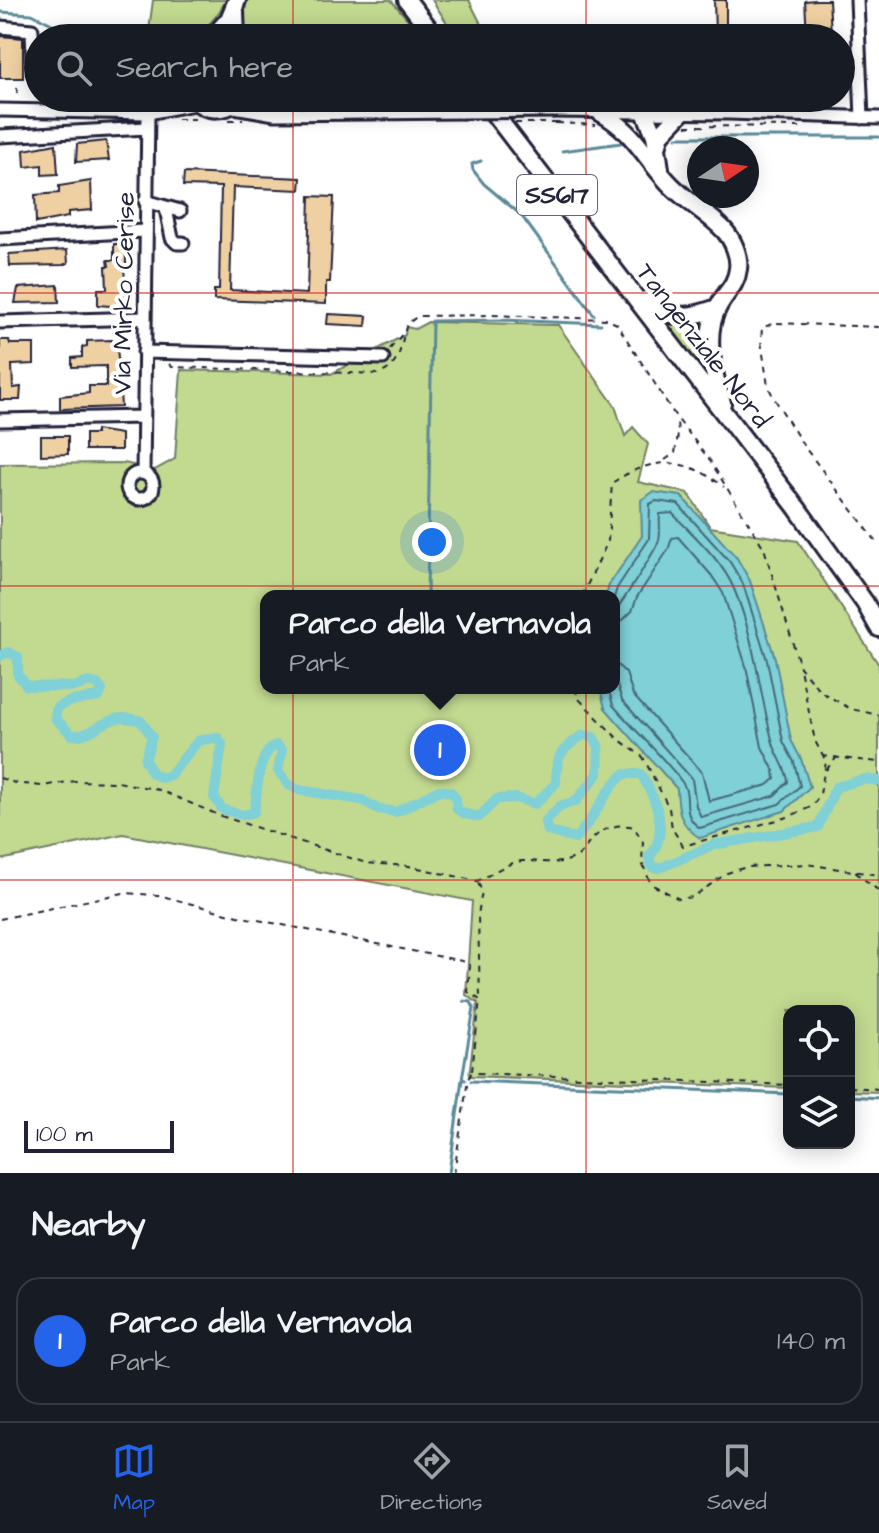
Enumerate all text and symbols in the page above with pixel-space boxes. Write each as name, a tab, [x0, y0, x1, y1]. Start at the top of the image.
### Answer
search box	[24, 24, 855, 112]
icon: search	[52, 46, 96, 90]
text: Search here	[116, 47, 293, 89]
north arrow	[687, 136, 759, 208]
road number: SS617	[517, 175, 597, 215]
street label: Via Mirko Cerise	[104, 191, 144, 395]
street label: Tangenziale Nord	[626, 256, 779, 437]
your location	[412, 522, 452, 562]
popup	[260, 590, 620, 694]
text: Parco della Vernavola	[289, 603, 591, 645]
text: Park	[289, 645, 349, 681]
pin: 1	[414, 720, 466, 780]
map controls	[783, 1005, 855, 1149]
button: locate	[783, 1005, 855, 1077]
button: layers	[783, 1077, 855, 1149]
scale bar	[24, 1117, 174, 1153]
text: 100 m	[36, 1119, 93, 1150]
text: Nearby	[32, 1201, 146, 1249]
text: Parco della Vernavola	[110, 1302, 411, 1344]
text: 1	[58, 1323, 62, 1359]
text: 140 m	[777, 1323, 845, 1359]
text: Park	[110, 1344, 170, 1380]
tab: Map	[112, 1439, 156, 1518]
tab: Directions	[380, 1439, 483, 1518]
tab: Saved	[707, 1439, 767, 1518]

